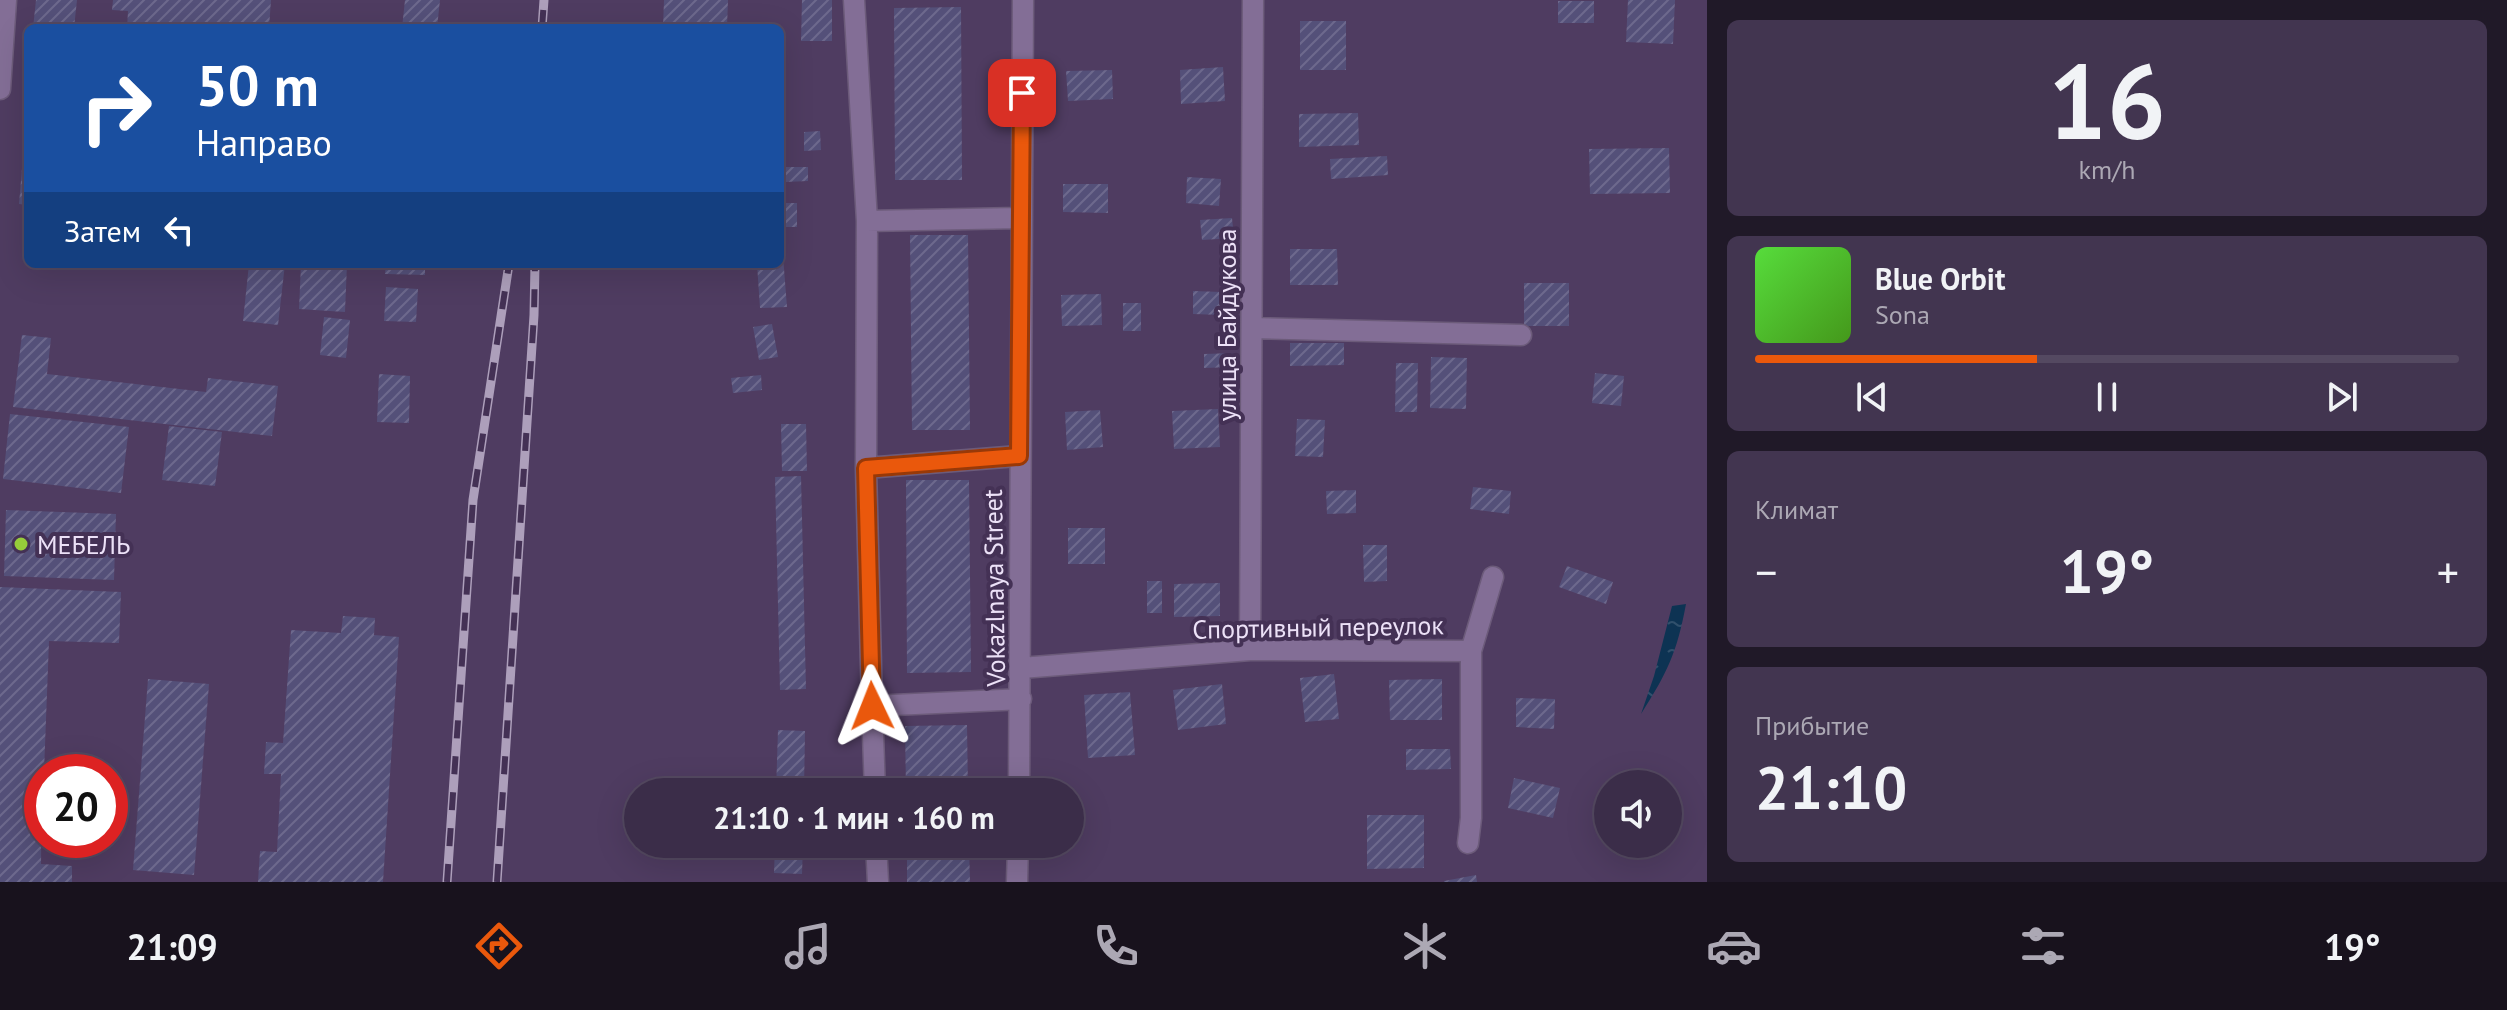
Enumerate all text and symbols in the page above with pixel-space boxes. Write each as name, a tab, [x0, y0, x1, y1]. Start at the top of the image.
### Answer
text: 16	[2048, 33, 2166, 168]
text: 50 m	[196, 49, 319, 121]
icon: right	[64, 56, 168, 160]
pin	[988, 59, 1056, 127]
icon: arrive	[1000, 71, 1044, 115]
text: Направо	[196, 119, 332, 166]
text: km/h	[2079, 153, 2136, 186]
icon: left	[157, 208, 201, 252]
text: Затем	[64, 211, 141, 250]
street label: улица Байдукова	[1210, 229, 1243, 421]
text: Blue Orbit	[1875, 259, 2005, 298]
text: Sona	[1875, 298, 1930, 331]
icon: previous	[1850, 375, 1894, 419]
icon: pause	[2085, 375, 2129, 419]
icon: next	[2320, 375, 2364, 419]
street label: Vokazlnaya Street	[976, 489, 1012, 688]
text: Климат	[1755, 493, 1838, 526]
place label: МЕБЕЛЬ	[37, 528, 130, 561]
text: 19°	[2060, 532, 2154, 610]
marker: МЕБЕЛЬ	[12, 535, 30, 553]
text: −	[1755, 543, 1777, 600]
text: +	[2437, 543, 2459, 600]
street label: Спортивный переулок	[1192, 608, 1445, 646]
position arrow	[830, 664, 914, 748]
text: Прибытие	[1755, 709, 1869, 742]
text: 21:10	[1755, 748, 1907, 826]
speed limit sign: 20	[24, 754, 128, 858]
map controls	[1594, 770, 1682, 858]
button: sound	[1594, 770, 1682, 858]
text: 21:10 · 1 мин · 160 m	[713, 798, 995, 837]
icon: directions	[471, 918, 527, 974]
icon: music	[780, 918, 836, 974]
icon: phone	[1088, 918, 1144, 974]
icon: climate	[1397, 918, 1453, 974]
icon: car	[1706, 918, 1762, 974]
icon: filters	[2015, 918, 2071, 974]
text: 21:09	[126, 923, 218, 970]
text: 19°	[2324, 923, 2380, 970]

